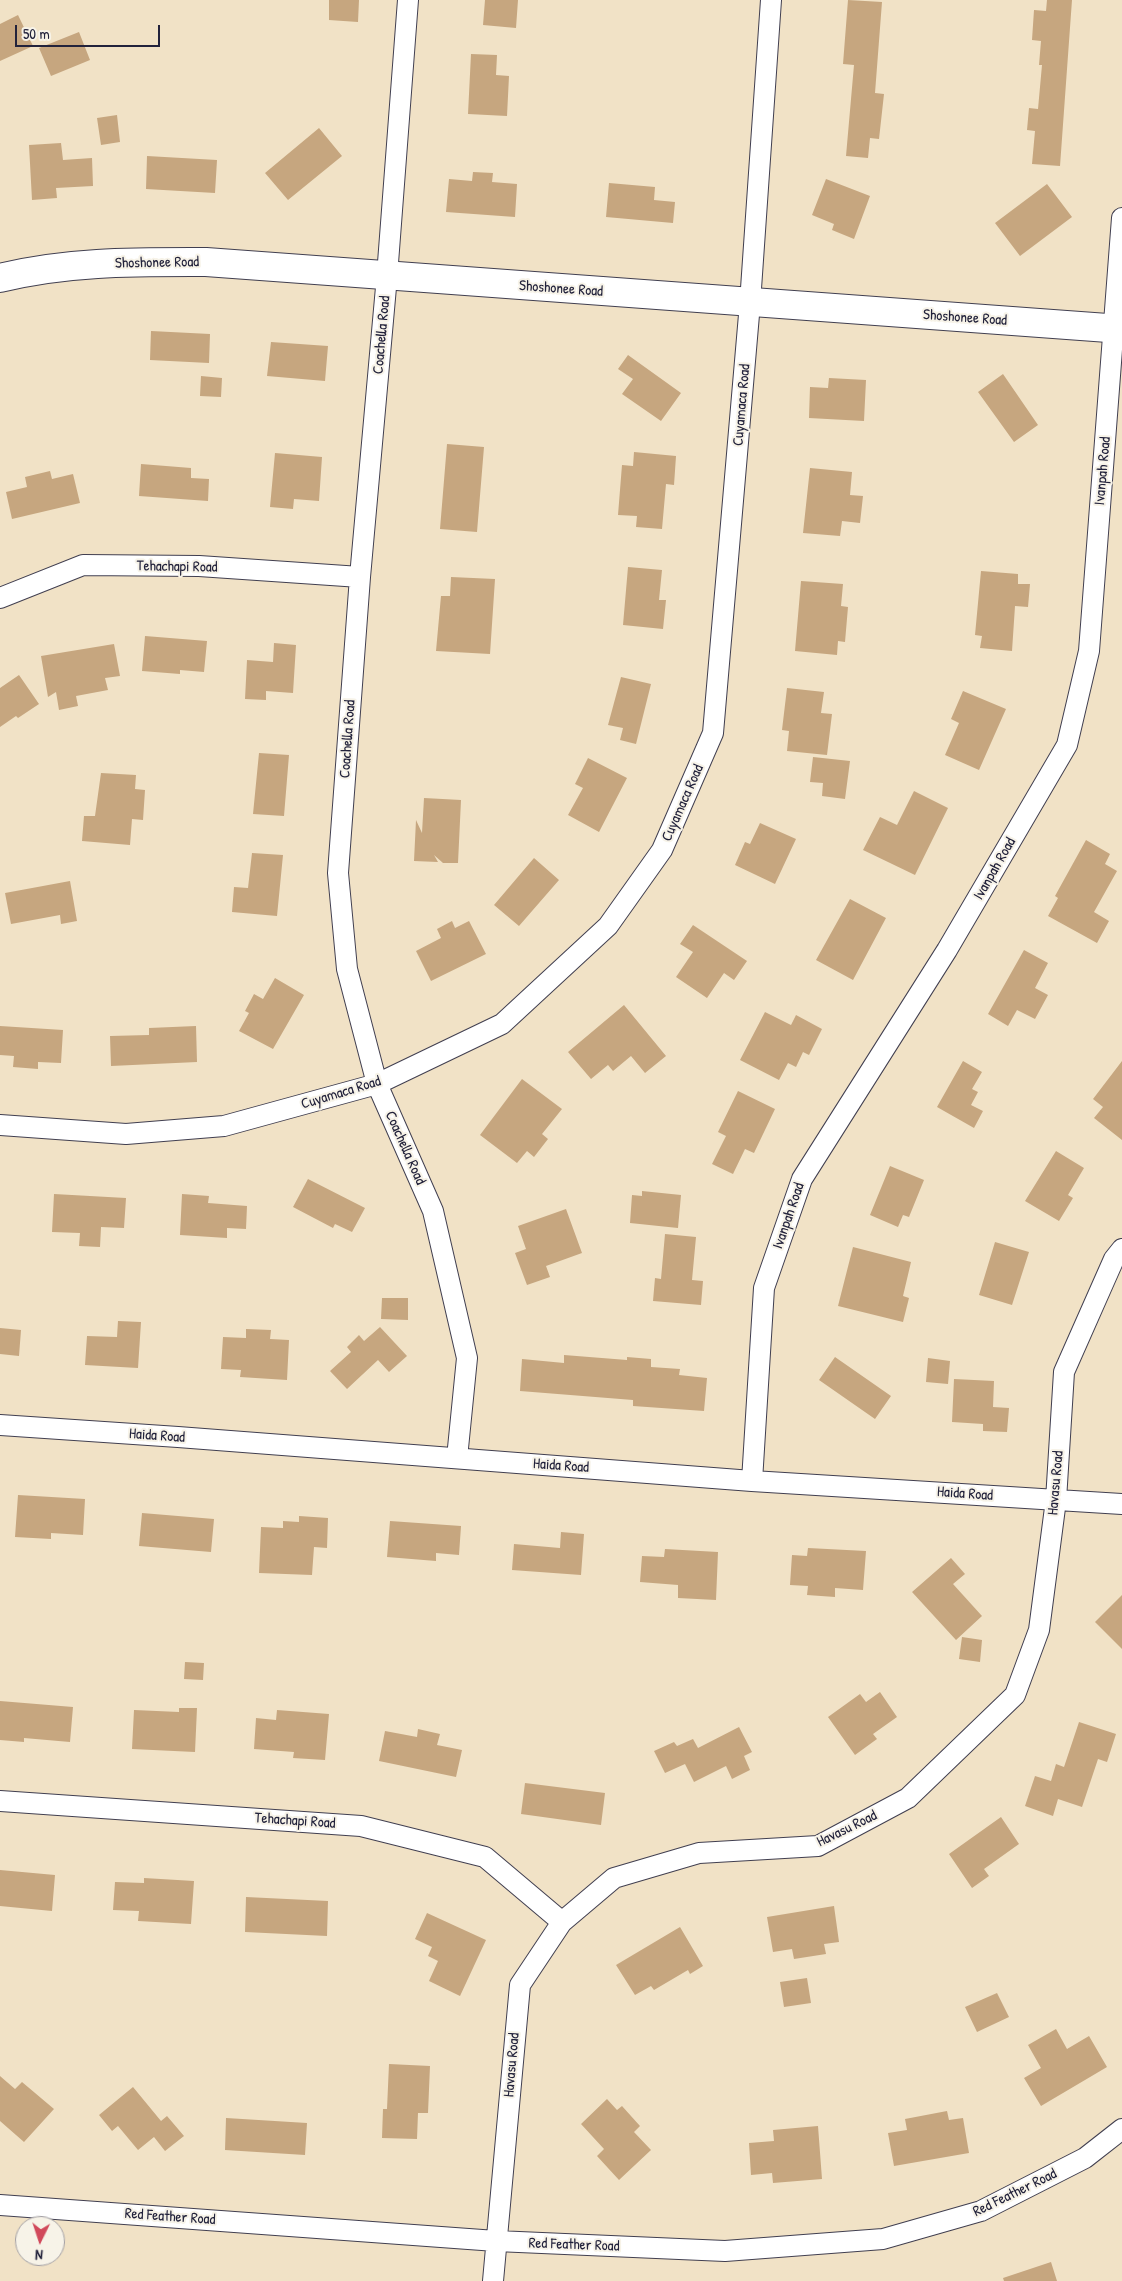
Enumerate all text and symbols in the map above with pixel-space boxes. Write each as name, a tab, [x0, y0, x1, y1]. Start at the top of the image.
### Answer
scale bar	[18, 15, 162, 47]
text: 50 m	[23, 23, 50, 44]
street label: Shoshonee Road	[115, 253, 199, 273]
street label: Shoshonee Road	[518, 277, 604, 301]
street label: Coachella Road	[370, 295, 394, 375]
street label: Shoshonee Road	[922, 306, 1008, 330]
street label: Cuyamaca Road	[729, 363, 755, 447]
street label: Ivanpah Road	[1091, 436, 1115, 506]
street label: Tehachapi Road	[136, 557, 218, 577]
street label: Coachella Road	[336, 699, 360, 779]
street label: Cuyamaca Road	[658, 762, 708, 844]
street label: Ivanpah Road	[970, 835, 1020, 903]
street label: Cuyamaca Road	[299, 1072, 383, 1114]
street label: Coachella Road	[381, 1108, 429, 1188]
street label: Ivanpah Road	[769, 1181, 809, 1251]
street label: Haida Road	[128, 1425, 186, 1447]
street label: Havasu Road	[1044, 1450, 1068, 1516]
street label: Haida Road	[532, 1455, 590, 1477]
street label: Haida Road	[936, 1483, 994, 1505]
street label: Havasu Road	[814, 1807, 880, 1851]
street label: Tehachapi Road	[254, 1809, 336, 1833]
street label: Havasu Road	[500, 2032, 524, 2098]
street label: Red Feather Road	[970, 2165, 1060, 2221]
street label: Red Feather Road	[124, 2205, 216, 2229]
north arrow	[15, 2216, 65, 2266]
street label: Red Feather Road	[528, 2234, 620, 2256]
text: N	[35, 2246, 43, 2265]

